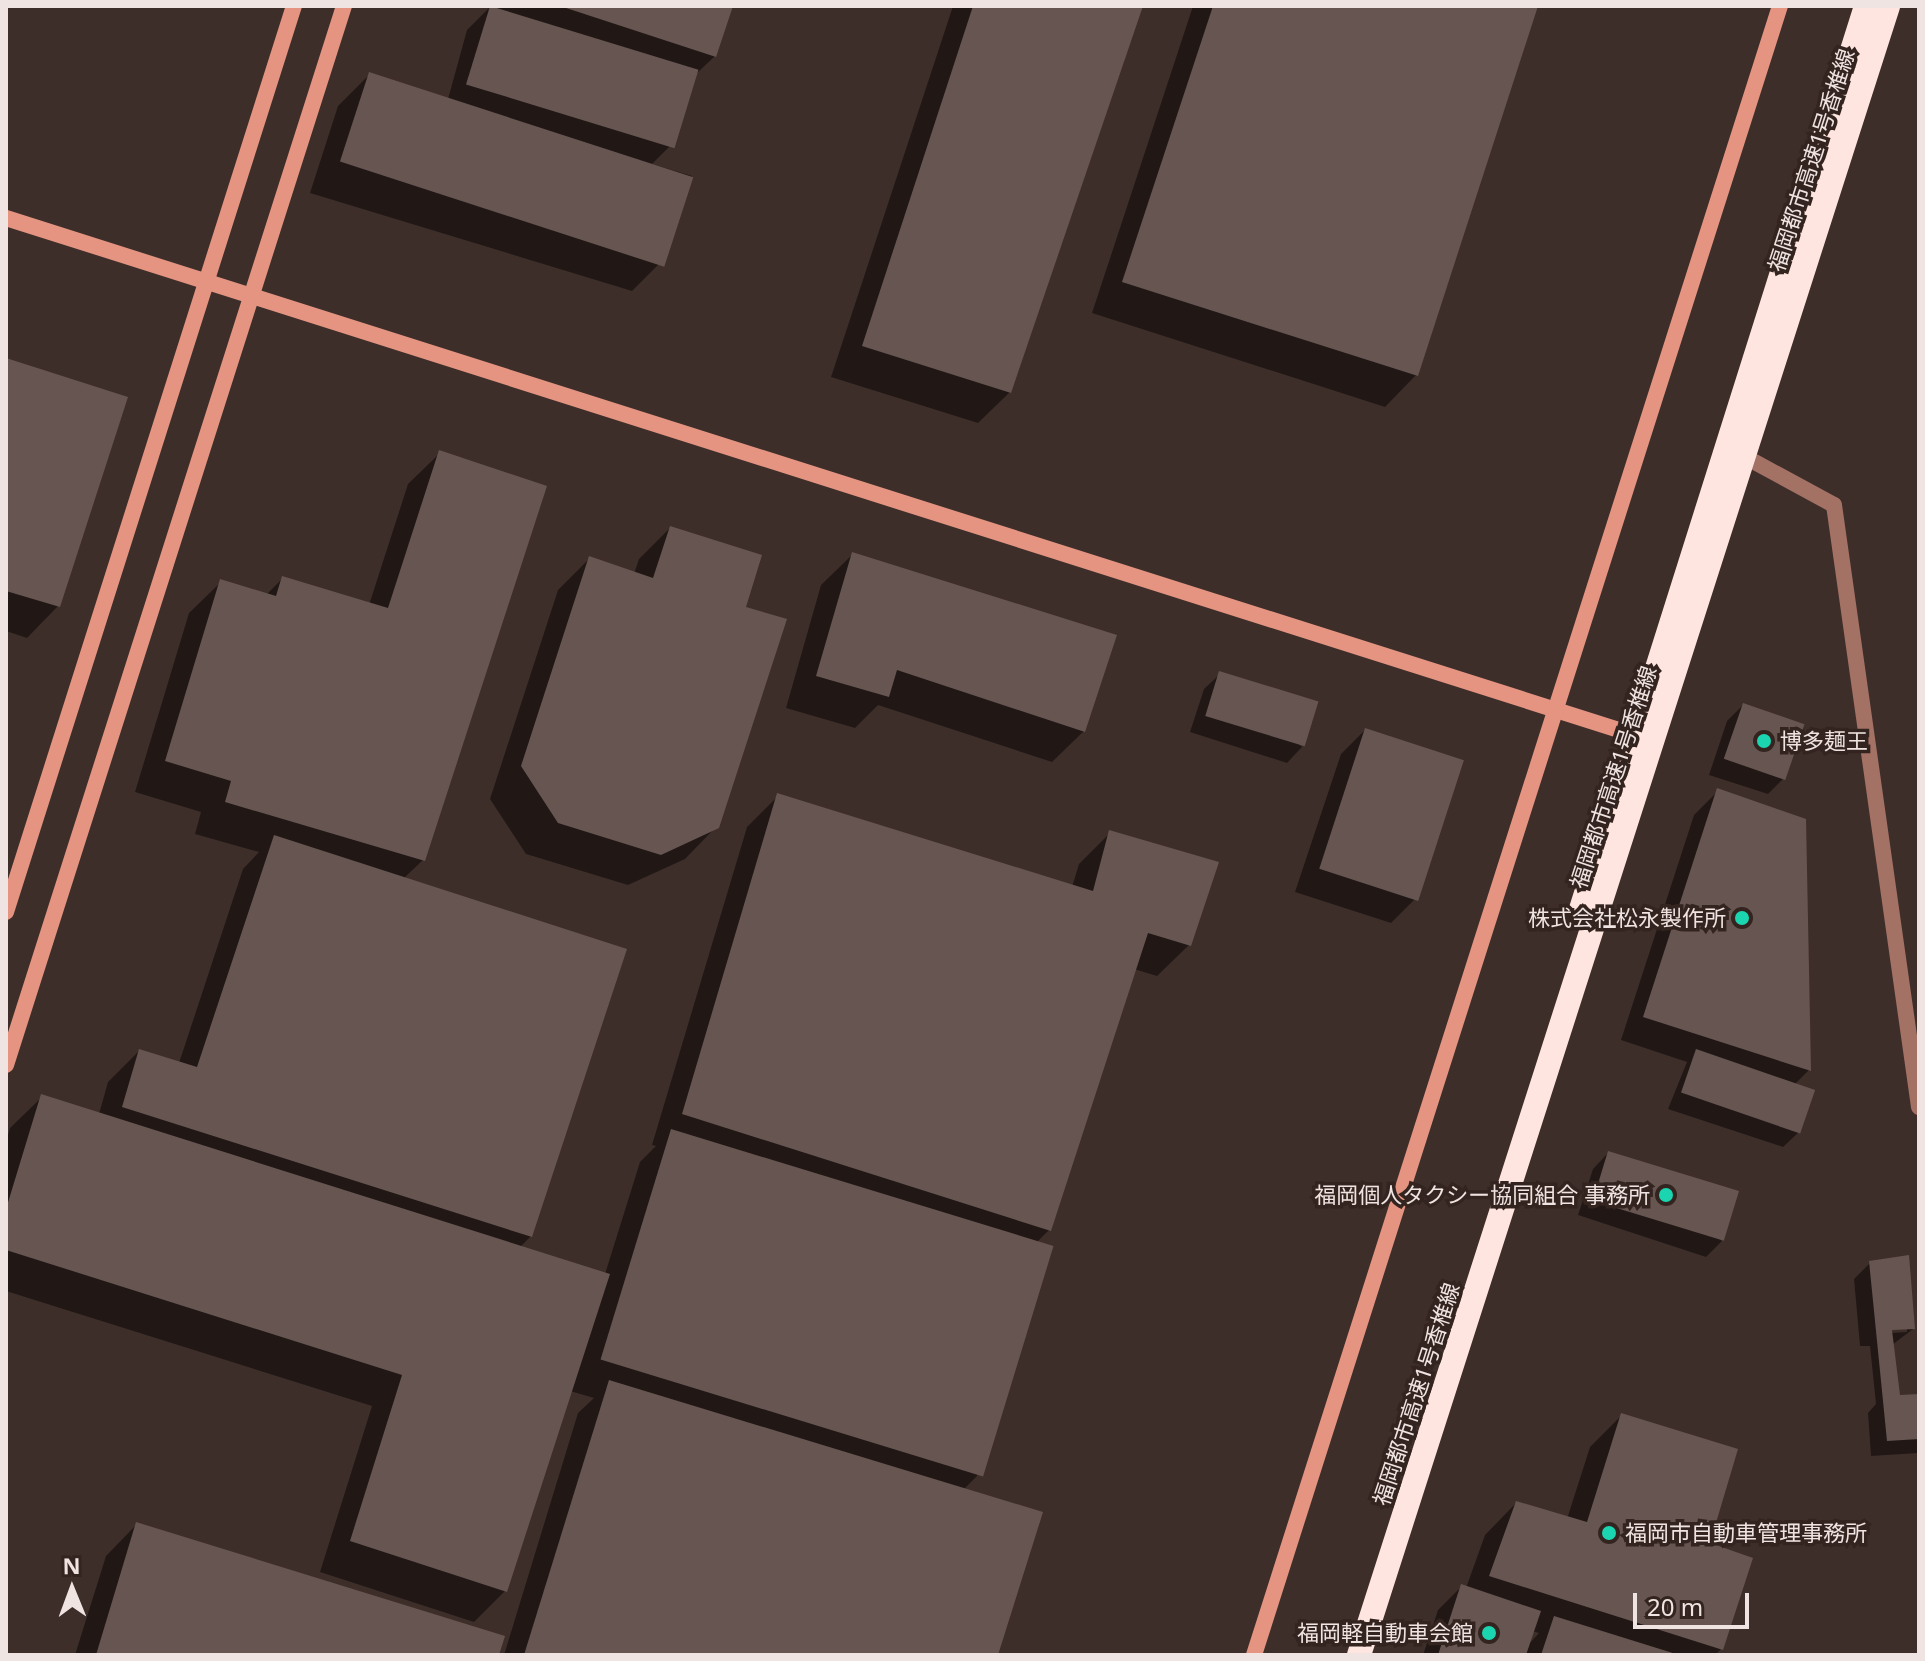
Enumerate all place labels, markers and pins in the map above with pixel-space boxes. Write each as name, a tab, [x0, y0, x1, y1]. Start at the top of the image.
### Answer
place label: 博多麺王	[1780, 728, 1868, 754]
marker: 博多麺王	[1755, 732, 1773, 750]
place label: 株式会社松永製作所	[1528, 905, 1726, 931]
marker: 株式会社松永製作所	[1733, 909, 1751, 927]
place label: 福岡個人タクシー協同組合 事務所	[1314, 1182, 1650, 1208]
marker: 福岡個人タクシー協同組合 事務所	[1657, 1186, 1675, 1204]
place label: 福岡市自動車管理事務所	[1625, 1520, 1867, 1546]
marker: 福岡市自動車管理事務所	[1600, 1524, 1618, 1542]
place label: 福岡軽自動車会館	[1297, 1620, 1473, 1646]
marker: 福岡軽自動車会館	[1480, 1624, 1498, 1642]

